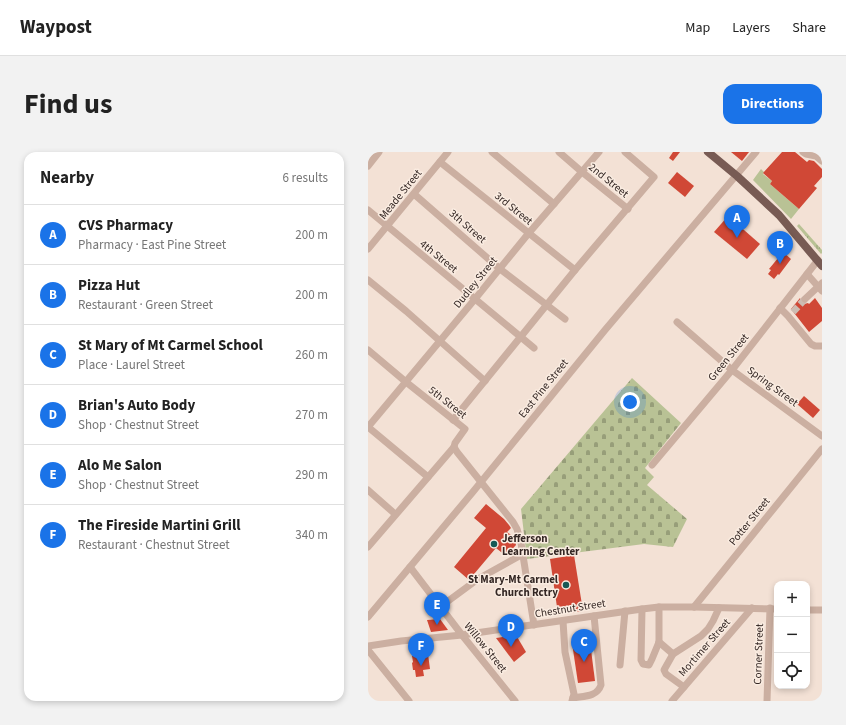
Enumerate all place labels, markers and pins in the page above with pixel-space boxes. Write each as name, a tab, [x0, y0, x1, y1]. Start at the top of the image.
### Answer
pin: A	[724, 205, 750, 238]
pin: B	[767, 231, 793, 264]
place label: Jefferson Learning Center	[502, 531, 580, 559]
marker: Jefferson Learning Center	[489, 539, 499, 549]
place label: St Mary-Mt Carmel Church Rctry	[468, 572, 559, 600]
marker: St Mary-Mt Carmel Church Rctry	[561, 580, 571, 590]
pin: E	[424, 592, 450, 625]
pin: D	[498, 614, 524, 647]
pin: C	[571, 629, 597, 662]
pin: F	[408, 633, 434, 666]

